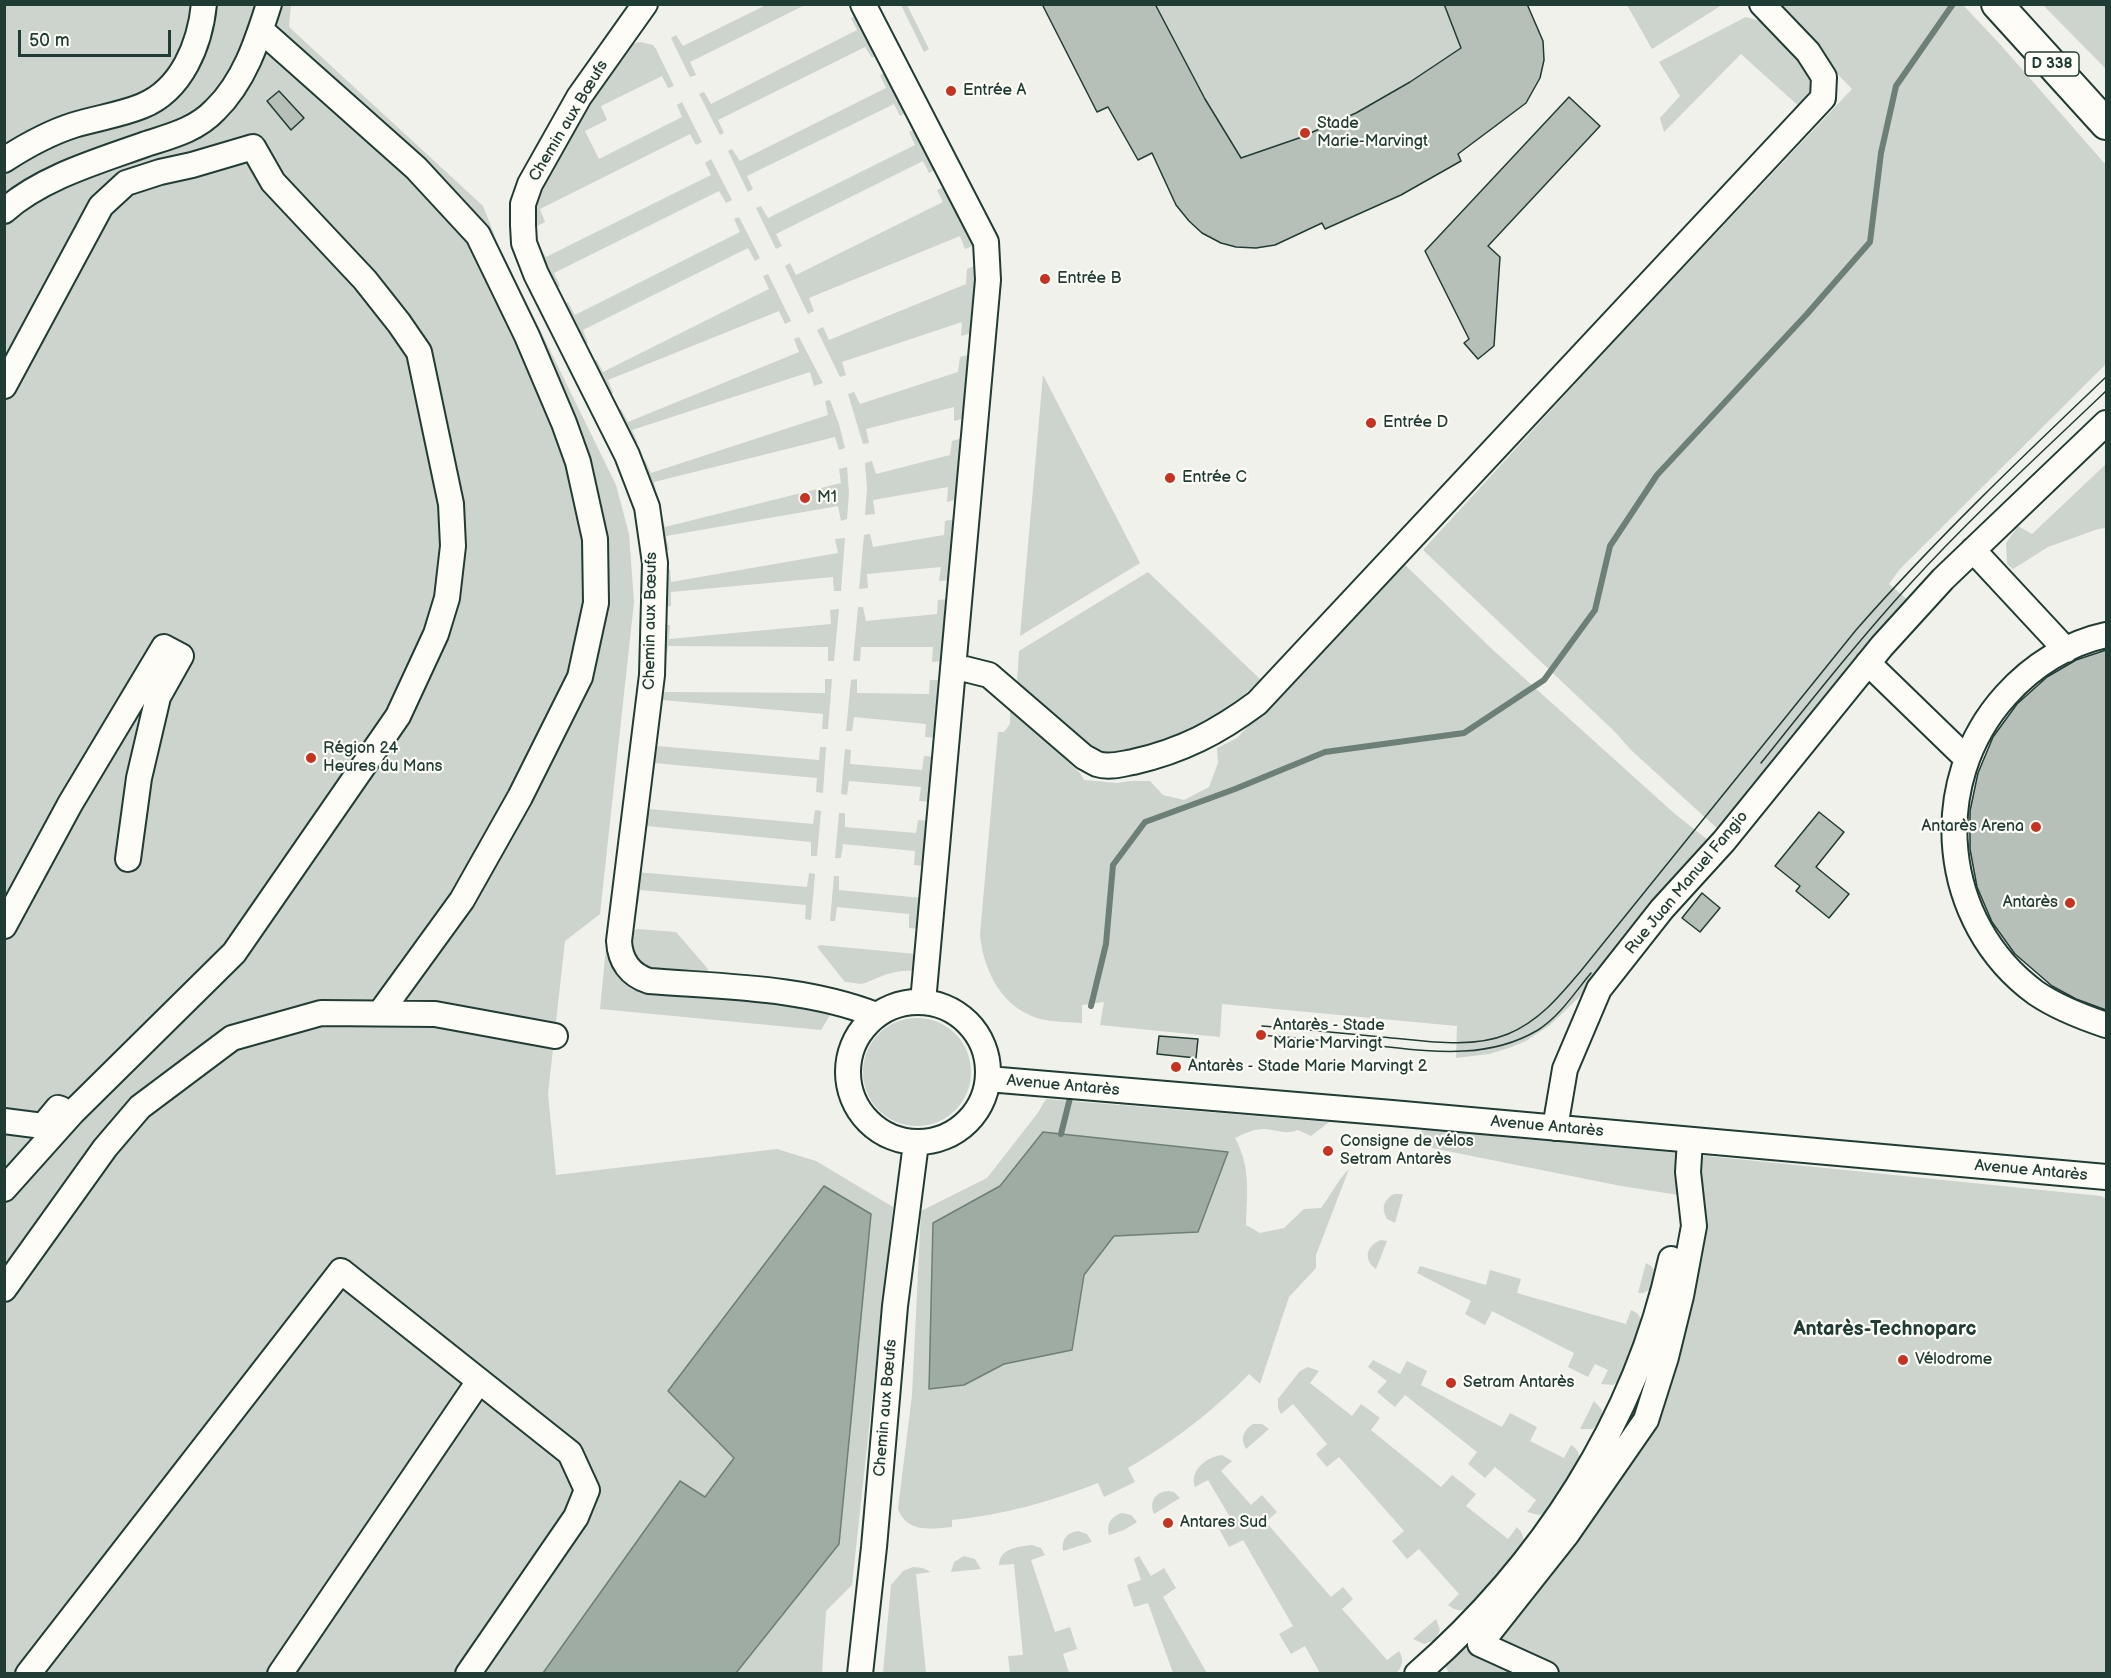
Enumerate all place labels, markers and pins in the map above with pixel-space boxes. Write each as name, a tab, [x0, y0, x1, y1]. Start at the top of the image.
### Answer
place label: Entrée A	[963, 81, 1026, 101]
marker: Entrée A	[944, 84, 958, 98]
place label: Stade Marie-Marvingt	[1317, 114, 1428, 152]
marker: Stade Marie-Marvingt	[1298, 126, 1312, 140]
place label: Entrée B	[1057, 269, 1121, 289]
marker: Entrée B	[1038, 272, 1052, 286]
place label: Entrée D	[1383, 413, 1448, 433]
marker: Entrée D	[1364, 416, 1378, 430]
place label: Entrée C	[1182, 468, 1247, 488]
marker: Entrée C	[1163, 471, 1177, 485]
place label: M1	[817, 488, 837, 508]
marker: M1	[798, 491, 812, 505]
place label: Région 24 Heures du Mans	[323, 739, 442, 777]
marker: Région 24 Heures du Mans	[304, 751, 318, 765]
place label: Antarès Arena	[1922, 817, 2024, 837]
marker: Antarès Arena	[2029, 820, 2043, 834]
place label: Antarès	[2003, 893, 2058, 913]
marker: Antarès	[2063, 896, 2077, 910]
place label: Antarès - Stade Marie Marvingt	[1273, 1016, 1385, 1054]
marker: Antarès - Stade Marie Marvingt	[1254, 1028, 1268, 1042]
place label: Antarès - Stade Marie Marvingt 2	[1188, 1057, 1427, 1077]
marker: Antarès - Stade Marie Marvingt 2	[1169, 1060, 1183, 1074]
place label: Consigne de vélos Setram Antarès	[1340, 1132, 1474, 1170]
marker: Consigne de vélos Setram Antarès	[1321, 1144, 1335, 1158]
place label: Vélodrome	[1915, 1350, 1992, 1370]
marker: Vélodrome	[1896, 1353, 1910, 1367]
place label: Setram Antarès	[1463, 1373, 1574, 1393]
marker: Setram Antarès	[1444, 1376, 1458, 1390]
place label: Antares Sud	[1180, 1513, 1267, 1533]
marker: Antares Sud	[1161, 1516, 1175, 1530]

